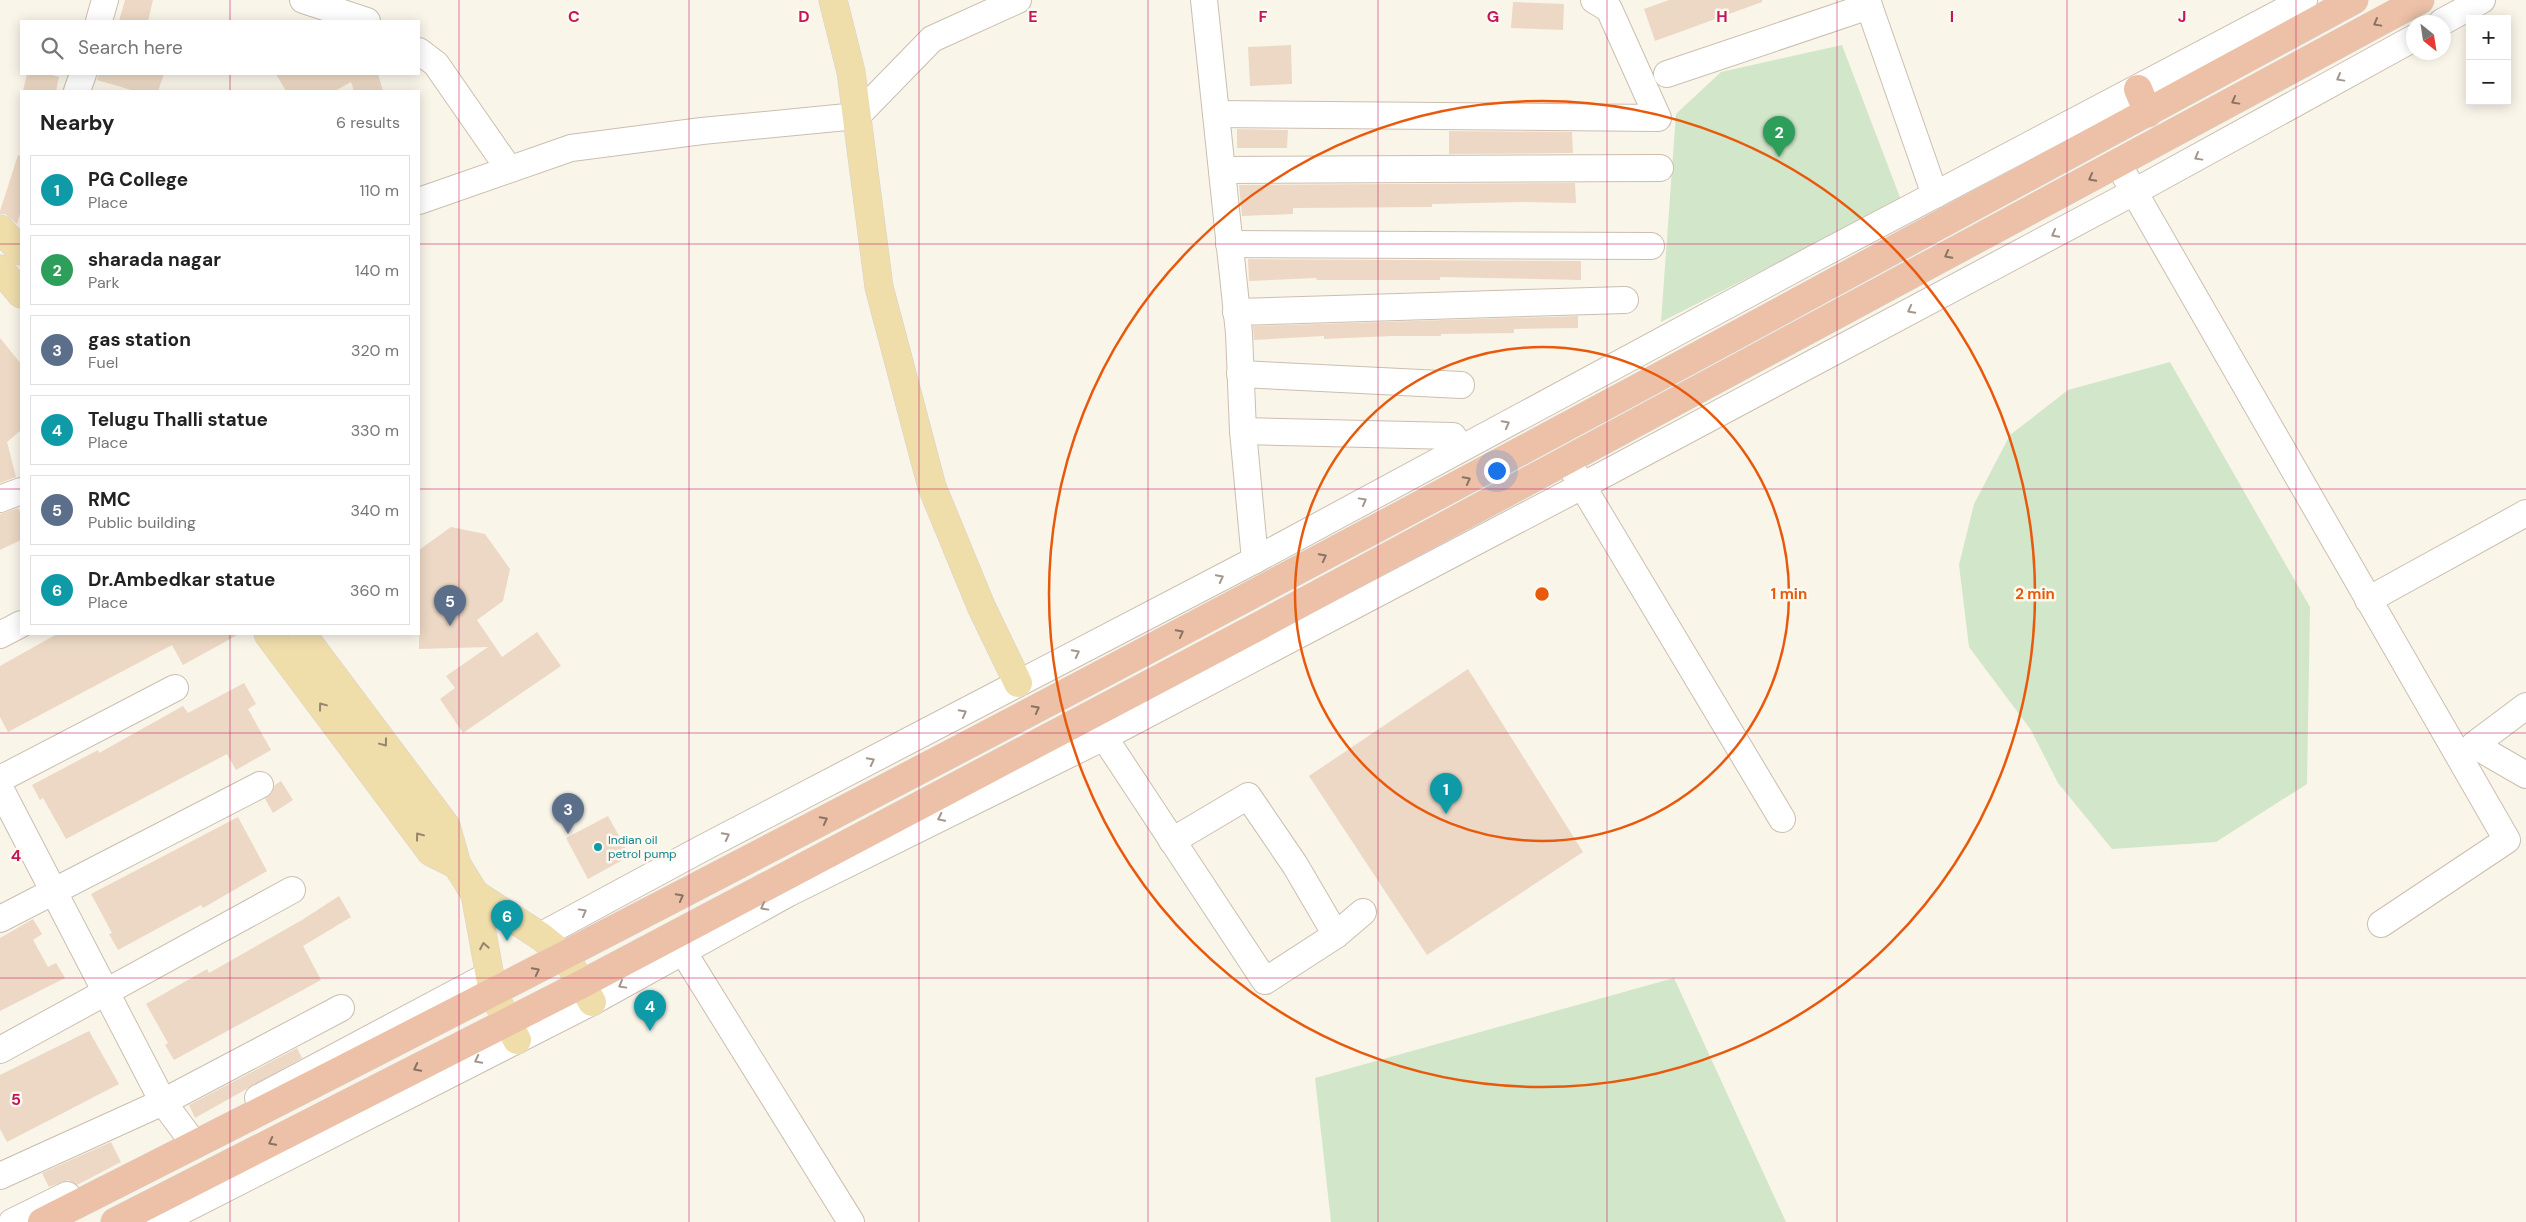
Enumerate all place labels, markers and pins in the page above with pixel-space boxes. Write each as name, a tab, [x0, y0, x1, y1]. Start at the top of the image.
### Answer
pin: 2	[1763, 116, 1795, 157]
pin: 5	[434, 585, 466, 626]
centre of rings	[1533, 585, 1551, 603]
pin: 1	[1430, 773, 1462, 814]
pin: 3	[552, 793, 584, 834]
place label: Indian oil petrol pump	[608, 832, 677, 862]
marker: Indian oil petrol pump	[592, 841, 604, 853]
pin: 6	[491, 900, 523, 941]
pin: 4	[634, 990, 666, 1031]

